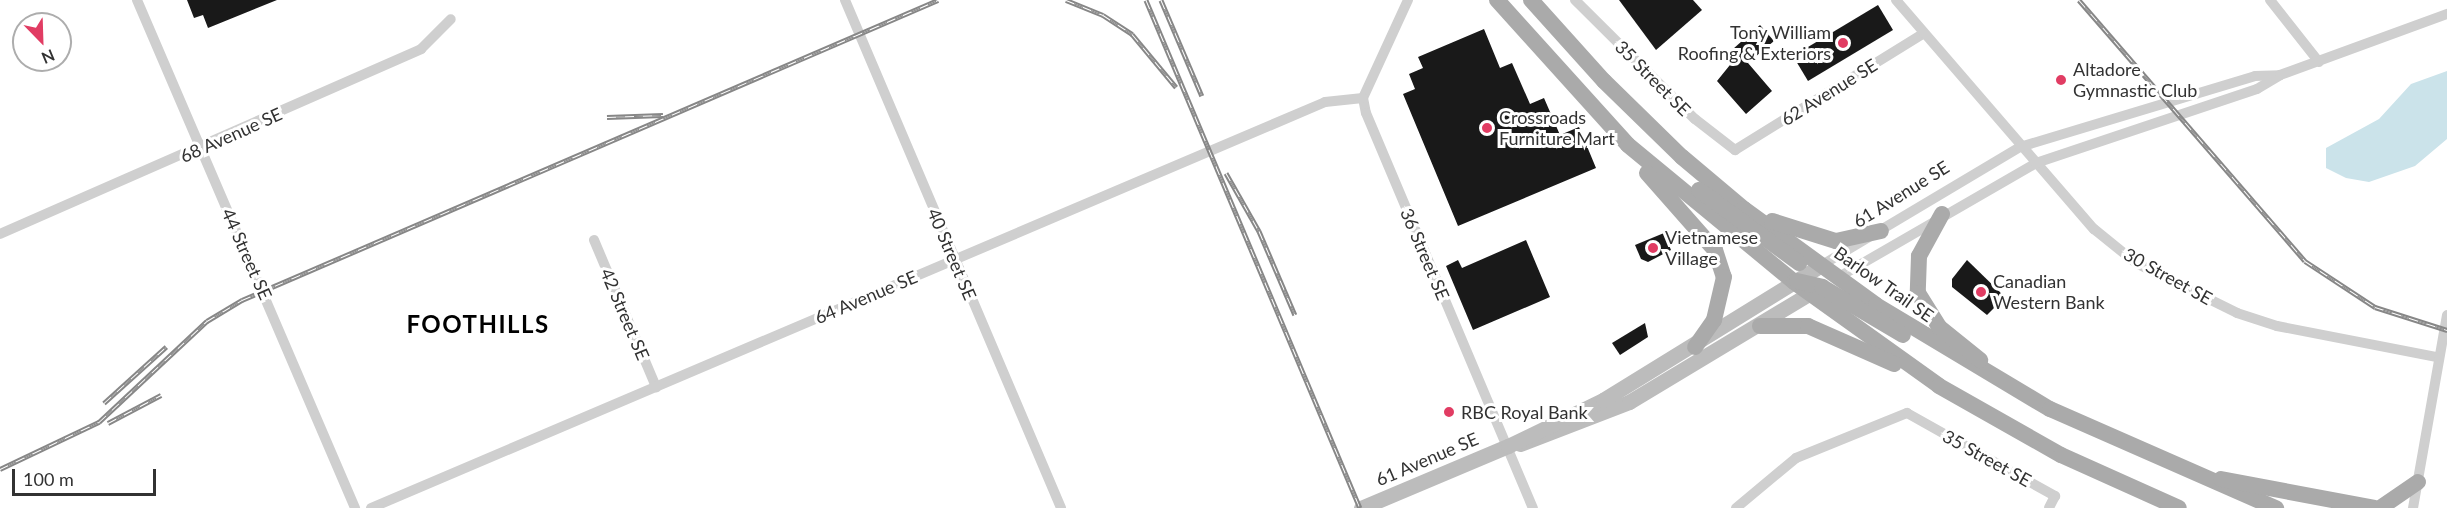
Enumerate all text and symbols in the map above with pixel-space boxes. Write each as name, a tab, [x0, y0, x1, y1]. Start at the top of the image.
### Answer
north arrow	[12, 12, 72, 72]
place label: Tony William Roofing & Exteriors	[1678, 22, 1831, 64]
street label: 35 Street SE	[1611, 36, 1695, 120]
marker: Tony William Roofing & Exteriors	[1836, 36, 1850, 50]
text: N	[39, 46, 58, 68]
street label: 62 Avenue SE	[1777, 54, 1881, 130]
place label: Altadore Gymnastic Club	[2073, 59, 2197, 101]
marker: Altadore Gymnastic Club	[2054, 73, 2068, 87]
street label: 68 Avenue SE	[176, 103, 286, 167]
place label: Crossroads Furniture Mart	[1499, 107, 1615, 150]
marker: Crossroads Furniture Mart	[1480, 121, 1494, 135]
street label: 61 Avenue SE	[1849, 156, 1953, 232]
street label: 44 Street SE	[217, 205, 277, 303]
street label: 40 Street SE	[923, 205, 981, 303]
street label: 36 Street SE	[1396, 205, 1454, 303]
place label: Vietnamese Village	[1665, 227, 1758, 270]
marker: Vietnamese Village	[1646, 241, 1660, 255]
street label: Barlow Trail SE	[1830, 241, 1938, 327]
street label: 30 Street SE	[2120, 243, 2216, 309]
street label: 42 Street SE	[596, 265, 654, 363]
street label: 64 Avenue SE	[811, 266, 921, 328]
place label: Canadian Western Bank	[1993, 271, 2105, 314]
marker: Canadian Western Bank	[1974, 285, 1988, 299]
district label: FOOTHILLS	[406, 310, 550, 338]
place label: RBC Royal Bank	[1461, 401, 1588, 423]
marker: RBC Royal Bank	[1442, 405, 1456, 419]
street label: 35 Street SE	[1939, 425, 2035, 491]
street label: 61 Avenue SE	[1372, 428, 1482, 490]
scale bar	[15, 457, 159, 495]
text: 100 m	[23, 468, 74, 490]

